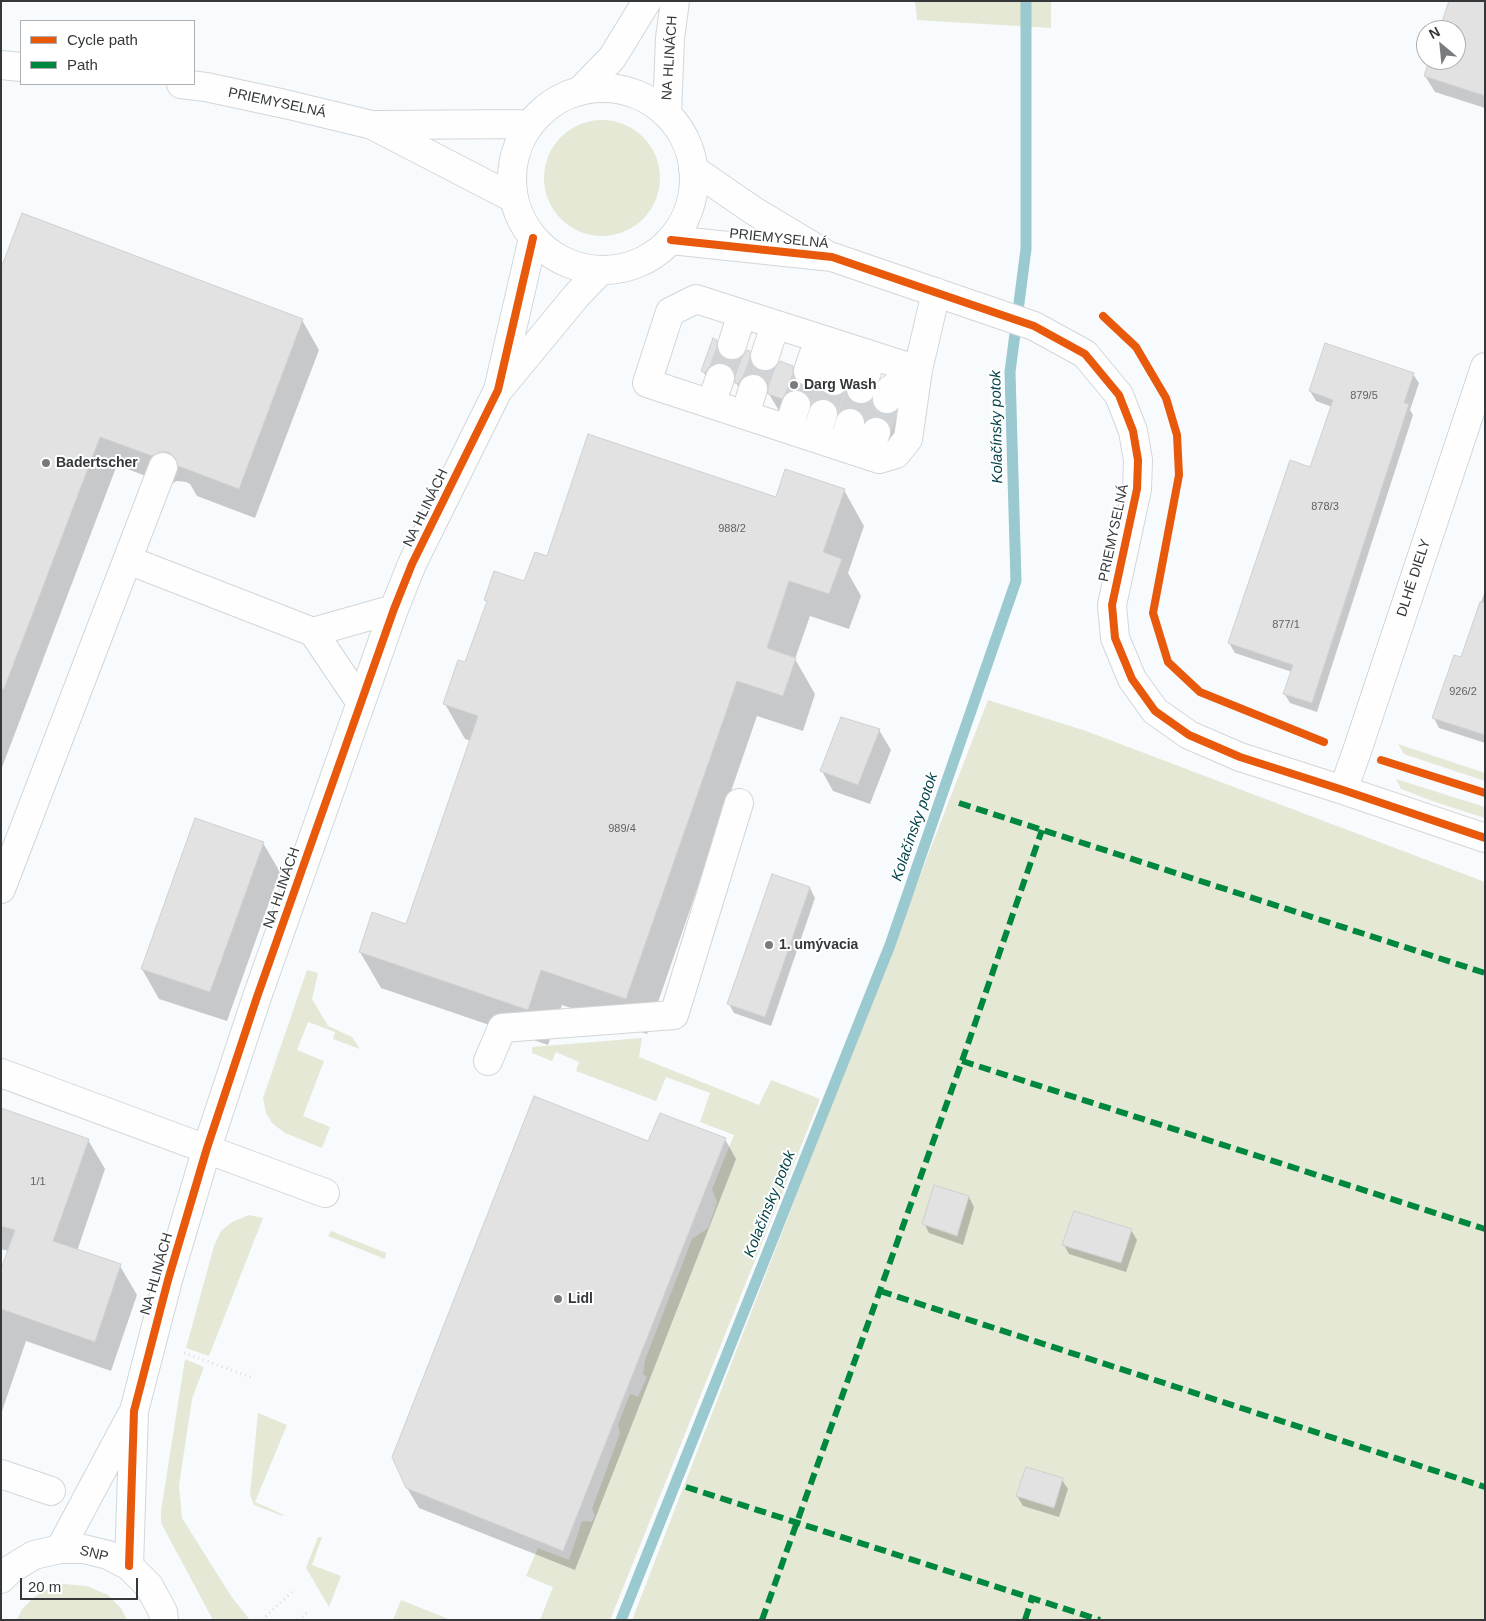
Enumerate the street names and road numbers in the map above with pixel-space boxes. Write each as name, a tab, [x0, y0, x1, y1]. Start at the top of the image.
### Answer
street label: NA HLINÁCH	[659, 15, 681, 101]
street label: PRIEMYSELNÁ	[227, 84, 327, 122]
street label: PRIEMYSELNÁ	[729, 225, 829, 253]
street label: NA HLINÁCH	[400, 466, 452, 550]
street label: PRIEMYSELNÁ	[1095, 483, 1133, 583]
street label: DLHÉ DIELY	[1394, 537, 1434, 619]
street label: NA HLINÁCH	[260, 845, 304, 931]
street label: NA HLINÁCH	[137, 1231, 177, 1317]
street label: SNP	[78, 1542, 110, 1566]

